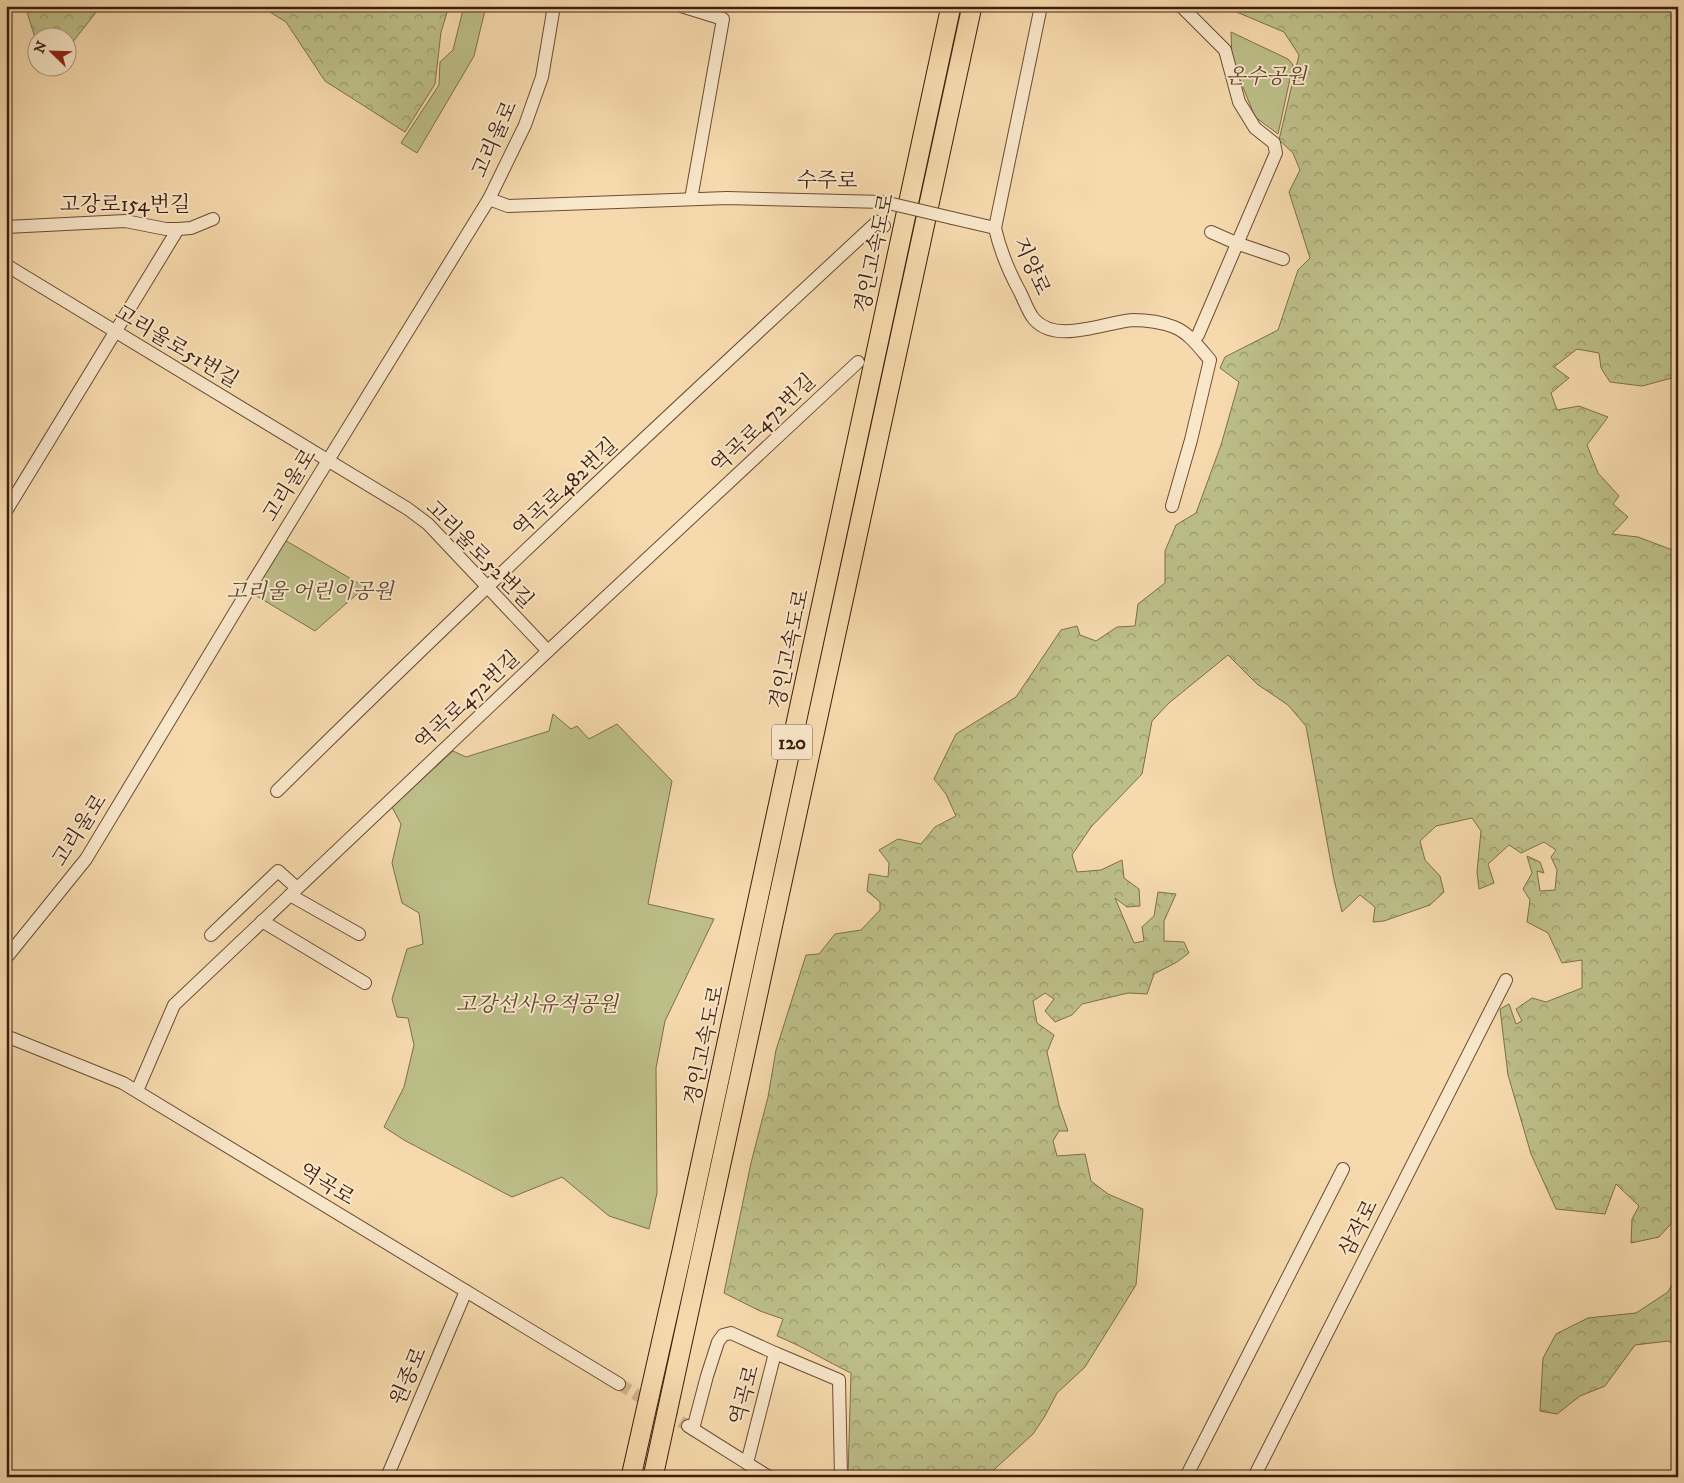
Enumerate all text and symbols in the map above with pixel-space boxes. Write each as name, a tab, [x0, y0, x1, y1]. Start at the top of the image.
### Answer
north arrow	[28, 28, 78, 78]
text: N	[30, 38, 52, 56]
park label: 온수공원	[1225, 64, 1308, 90]
street label: 고리울로	[467, 97, 523, 182]
street label: 수주로	[796, 167, 858, 195]
street label: 경인고속도로	[850, 191, 900, 315]
street label: 고강로154번길	[60, 192, 190, 218]
street label: 지양로	[1007, 233, 1055, 299]
street label: 고리울로51번길	[110, 300, 243, 394]
street label: 역곡로472번길	[706, 368, 822, 479]
street label: 역곡로482번길	[508, 432, 624, 543]
street label: 고리울로	[257, 444, 322, 527]
street label: 고리울로52번길	[420, 495, 539, 614]
park label: 고리울 어린이공원	[227, 579, 395, 605]
street label: 경인고속도로	[765, 587, 815, 711]
street label: 역곡로472번길	[410, 645, 526, 756]
road number: 120	[772, 724, 812, 760]
street label: 고리울로	[47, 789, 113, 872]
street label: 경인고속도로	[680, 983, 730, 1107]
park label: 고강선사유적공원	[456, 992, 620, 1018]
street label: 역곡로	[294, 1158, 359, 1212]
street label: 삼작로	[1333, 1195, 1384, 1261]
street label: 원종로	[385, 1343, 433, 1409]
street label: 역곡로	[725, 1363, 765, 1428]

